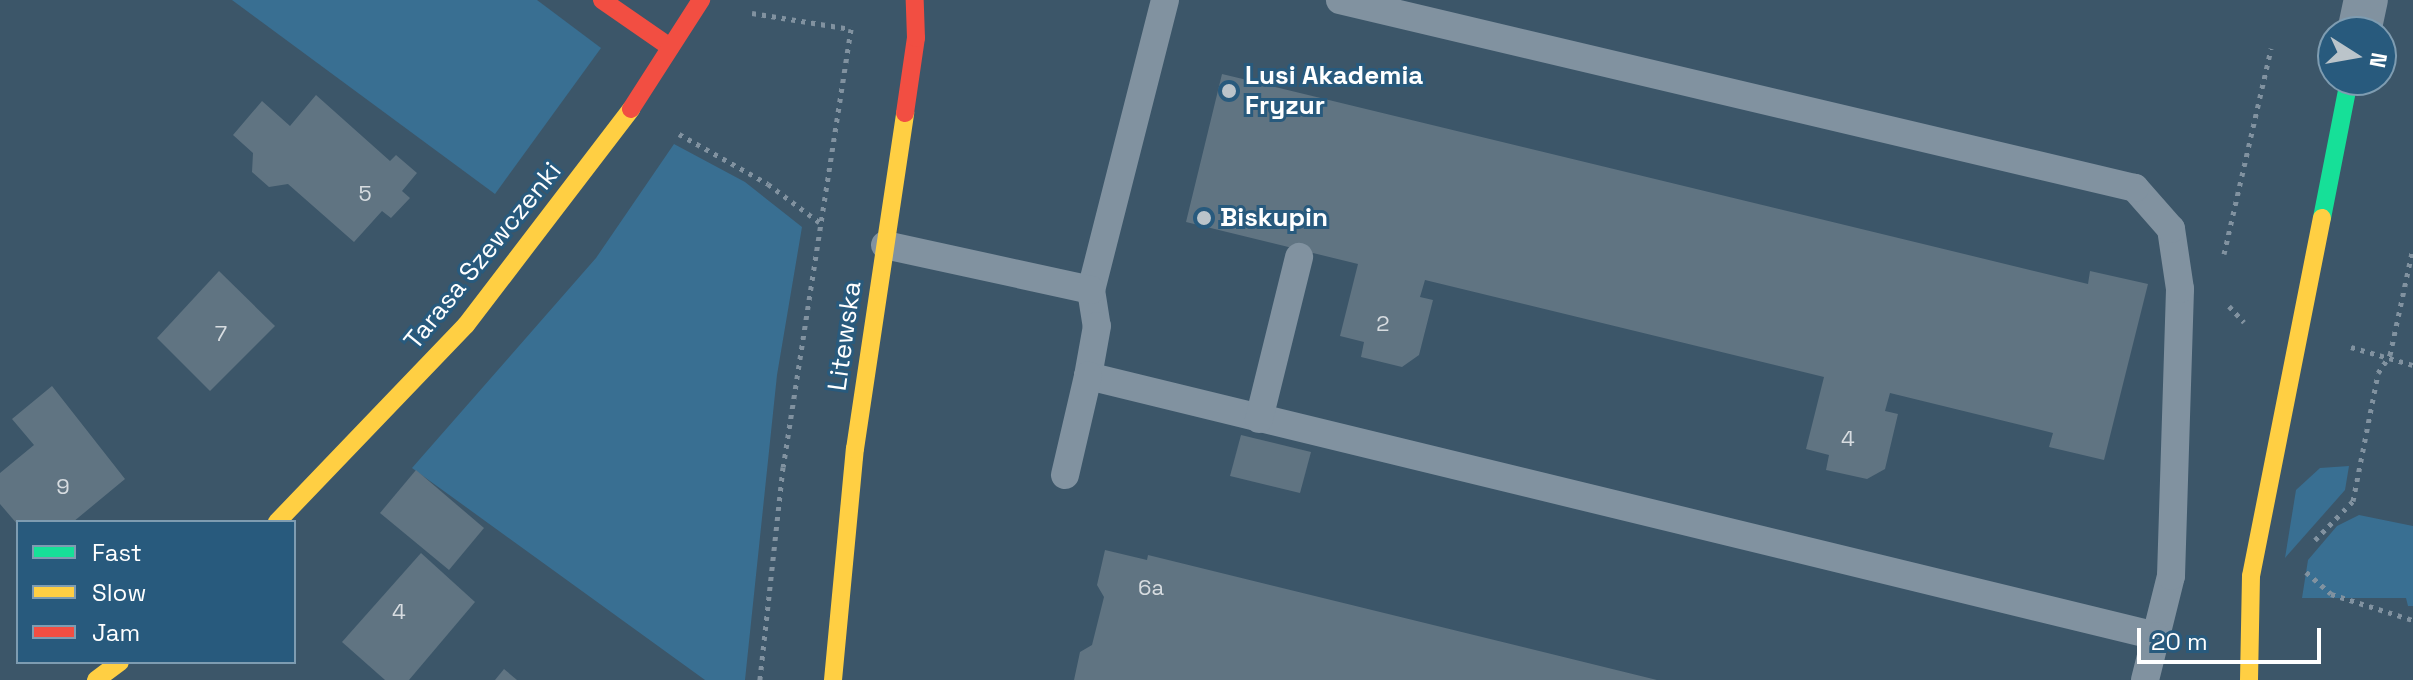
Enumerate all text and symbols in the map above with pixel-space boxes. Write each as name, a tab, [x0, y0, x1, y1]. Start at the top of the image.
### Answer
north arrow	[2317, 16, 2397, 96]
text: N	[2363, 50, 2394, 70]
place label: Lusi Akademia Fryzur	[1245, 60, 1424, 122]
marker: Lusi Akademia Fryzur	[1220, 82, 1238, 100]
street label: Tarasa Szewczenki	[398, 156, 568, 356]
house number: 5	[358, 181, 372, 207]
place label: Biskupin	[1220, 202, 1328, 234]
marker: Biskupin	[1195, 209, 1213, 227]
street label: Litewska	[822, 279, 868, 393]
house number: 2	[1376, 311, 1390, 337]
house number: 7	[215, 321, 227, 347]
house number: 4	[1841, 426, 1855, 452]
house number: 9	[56, 474, 70, 500]
legend	[16, 520, 296, 664]
text: Fast	[92, 537, 142, 568]
house number: 6a	[1138, 575, 1164, 601]
text: Slow	[92, 577, 146, 608]
house number: 4	[392, 599, 406, 625]
scale bar	[2141, 612, 2325, 662]
text: Jam	[92, 617, 140, 648]
text: 20 m	[2151, 626, 2208, 657]

